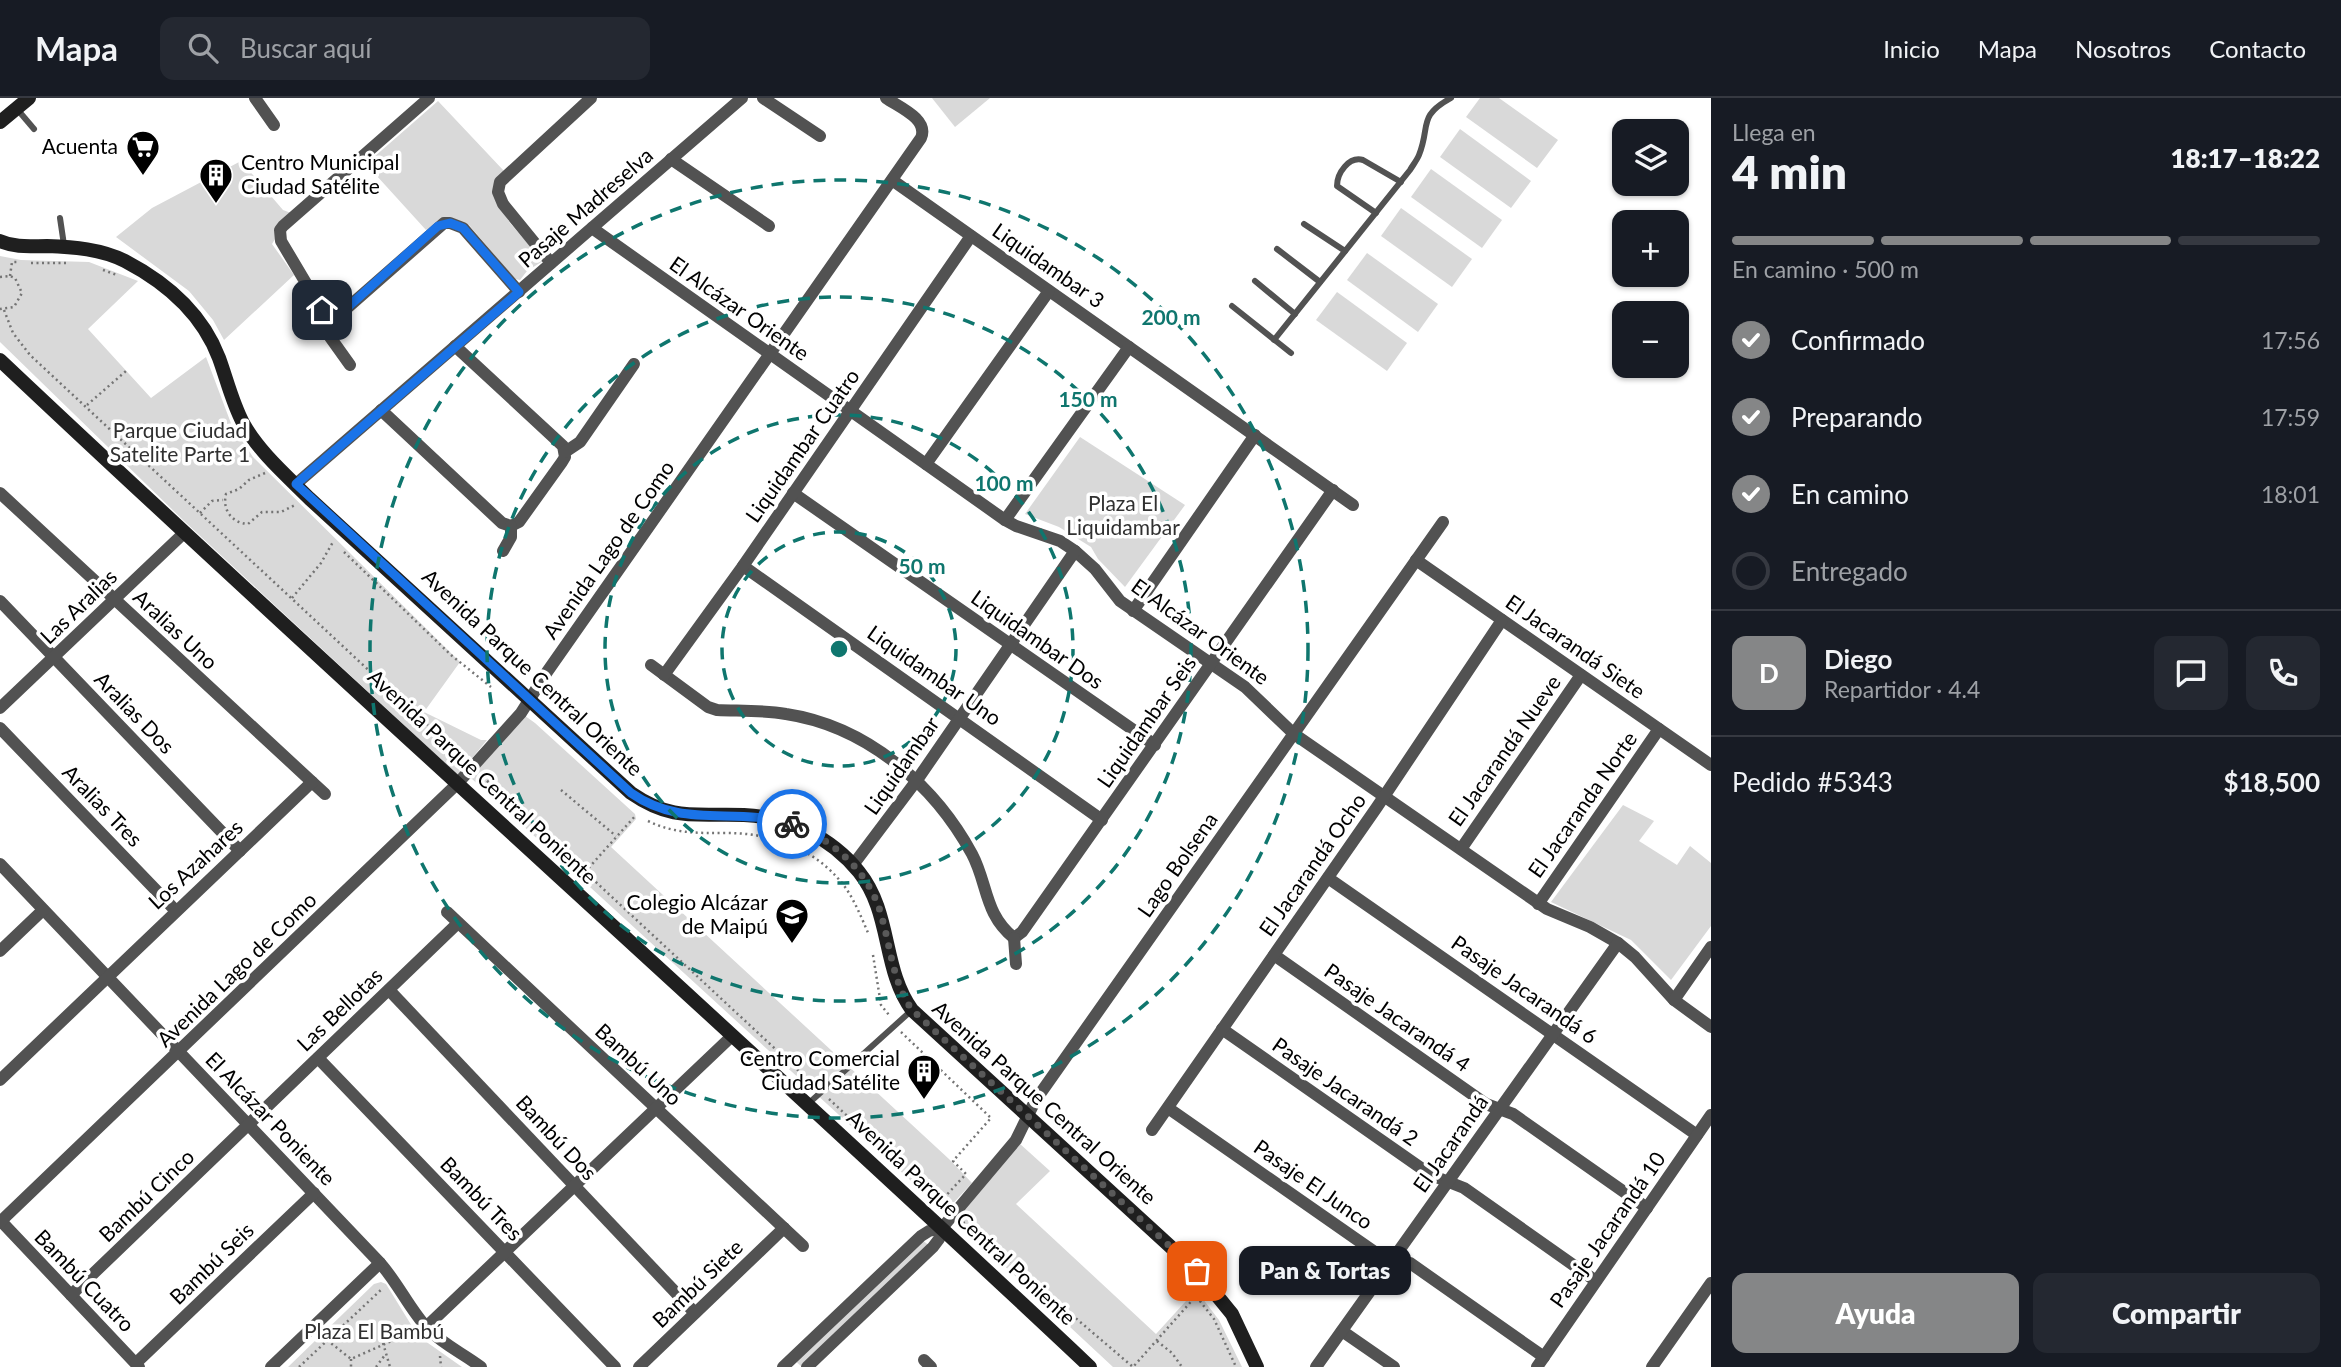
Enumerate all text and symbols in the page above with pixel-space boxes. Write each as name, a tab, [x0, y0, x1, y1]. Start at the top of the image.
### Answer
search box	[160, 17, 650, 80]
text: Mapa	[35, 28, 118, 68]
icon: search	[184, 29, 222, 67]
text: Buscar aquí	[240, 32, 371, 64]
text: Inicio	[1883, 34, 1940, 63]
text: Mapa	[1978, 34, 2037, 63]
text: Nosotros	[2075, 34, 2171, 63]
text: Contacto	[2209, 34, 2306, 63]
text: Llega en	[1732, 118, 1816, 146]
map controls	[1612, 119, 1689, 378]
button: layers	[1612, 119, 1689, 196]
supermarket icon: Acuenta	[124, 128, 162, 177]
place label: Acuenta	[42, 133, 118, 158]
street label: Pasaje Madreselva	[513, 142, 657, 272]
text: 18:17–18:22	[2170, 142, 2320, 174]
text: 4 min	[1732, 144, 1847, 199]
place label: Centro Municipal Ciudad Satélite	[241, 149, 400, 198]
building icon: Centro Municipal Ciudad Satélite	[197, 156, 235, 205]
button: +	[1612, 210, 1689, 287]
street label: Liquidambar 3	[988, 217, 1110, 313]
street label: El Alcázar Oriente	[665, 250, 814, 365]
text: En camino · 500 m	[1732, 255, 1919, 283]
pin	[292, 280, 352, 340]
icon: home	[303, 291, 341, 329]
button: −	[1612, 301, 1689, 378]
text: 200 m	[1141, 304, 1201, 329]
icon: check	[1732, 321, 1770, 359]
text: Confirmado	[1791, 324, 1925, 356]
text: 17:56	[2261, 326, 2320, 354]
street label: Liquidambar Cuatro	[740, 364, 864, 526]
text: 150 m	[1058, 386, 1118, 411]
icon: check	[1732, 398, 1770, 436]
text: Preparando	[1791, 401, 1923, 433]
text: 17:59	[2261, 403, 2320, 431]
park label: Parque Ciudad Satelite Parte 1	[110, 417, 250, 466]
street label: Avenida Lago de Como	[537, 455, 679, 643]
text: 100 m	[974, 470, 1034, 495]
icon: check	[1732, 475, 1770, 513]
text: En camino	[1791, 478, 1909, 510]
text: 18:01	[2261, 480, 2320, 508]
park label: Plaza El Liquidambar	[1066, 490, 1180, 539]
text: 50 m	[898, 553, 946, 578]
text: Entregado	[1791, 555, 1908, 587]
street label: Las Aralias	[35, 563, 121, 648]
street label: Avenida Parque Central Oriente	[418, 563, 648, 781]
street label: El Alcázar Oriente	[1127, 572, 1275, 689]
street label: Aralias Uno	[129, 584, 223, 674]
street label: Liquidambar Dos	[967, 584, 1109, 694]
street label: El Jacarandá Siete	[1501, 588, 1650, 703]
street label: Liquidambar Uno	[863, 619, 1007, 730]
button: chat	[2154, 636, 2228, 710]
button: phone	[2246, 636, 2320, 710]
centre of rings	[827, 637, 851, 661]
text: Diego	[1824, 643, 1892, 675]
street label: Liquidambar Seis	[1091, 650, 1201, 792]
text: D	[1759, 657, 1779, 689]
street label: Avenida Parque Central Poniente	[364, 663, 603, 889]
street label: Aralias Dos	[90, 666, 180, 758]
street label: El Jacarandá Nueve	[1442, 670, 1565, 830]
text: Repartidor · 4.4	[1824, 675, 1980, 703]
street label: Liquidambar	[858, 711, 944, 819]
street label: El Jacaranda Norte	[1522, 726, 1641, 882]
street label: Aralias Tres	[58, 759, 148, 851]
text: Pedido #5343	[1732, 766, 1893, 798]
text: $18,500	[2223, 766, 2320, 798]
street label: El Jacarandá Ocho	[1253, 788, 1370, 940]
courier	[757, 789, 827, 859]
icon: bike	[773, 805, 811, 843]
street label: Lago Bolsena	[1132, 807, 1222, 921]
street label: Los Azahares	[143, 814, 247, 914]
street label: Avenida Lago de Como	[151, 886, 321, 1051]
place label: Colegio Alcázar de Maipú	[627, 889, 768, 938]
school or university icon: Colegio Alcázar de Maipú	[773, 896, 811, 945]
street label: Pasaje Jacarandá 6	[1447, 929, 1602, 1048]
street label: Pasaje Jacarandá 4	[1320, 957, 1475, 1076]
street label: Las Bellotas	[291, 962, 387, 1056]
street label: Avenida Parque Central Oriente	[928, 995, 1162, 1209]
street label: Bambú Uno	[591, 1018, 687, 1110]
street label: Pasaje Jacarandá 2	[1268, 1031, 1423, 1150]
place label: Centro Comercial Ciudad Satélite	[740, 1045, 900, 1094]
street label: El Alcázar Poniente	[201, 1046, 341, 1190]
building icon: Centro Comercial Ciudad Satélite	[905, 1052, 943, 1101]
street label: Bambú Dos	[512, 1089, 603, 1185]
street label: El Jacarandá	[1407, 1090, 1492, 1197]
street label: Avenida Parque Central Poniente	[843, 1104, 1082, 1330]
street label: Pasaje El Junco	[1250, 1134, 1378, 1234]
street label: Bambú Cinco	[93, 1143, 199, 1246]
street label: Pasaje Jacarandá 10	[1544, 1147, 1670, 1312]
street label: Bambú Tres	[436, 1151, 528, 1245]
street label: Bambú Seis	[164, 1217, 258, 1309]
street label: Bambú Cuatro	[30, 1224, 140, 1336]
street label: Bambú Siete	[647, 1234, 747, 1332]
pin	[1167, 1241, 1227, 1301]
callout: Pan & Tortas	[1239, 1246, 1410, 1296]
icon: bag	[1178, 1252, 1216, 1290]
text: Pan & Tortas	[1260, 1256, 1390, 1284]
button: Ayuda	[1732, 1273, 2019, 1353]
button: Compartir	[2033, 1273, 2320, 1353]
park label: Plaza El Bambú	[304, 1318, 444, 1343]

